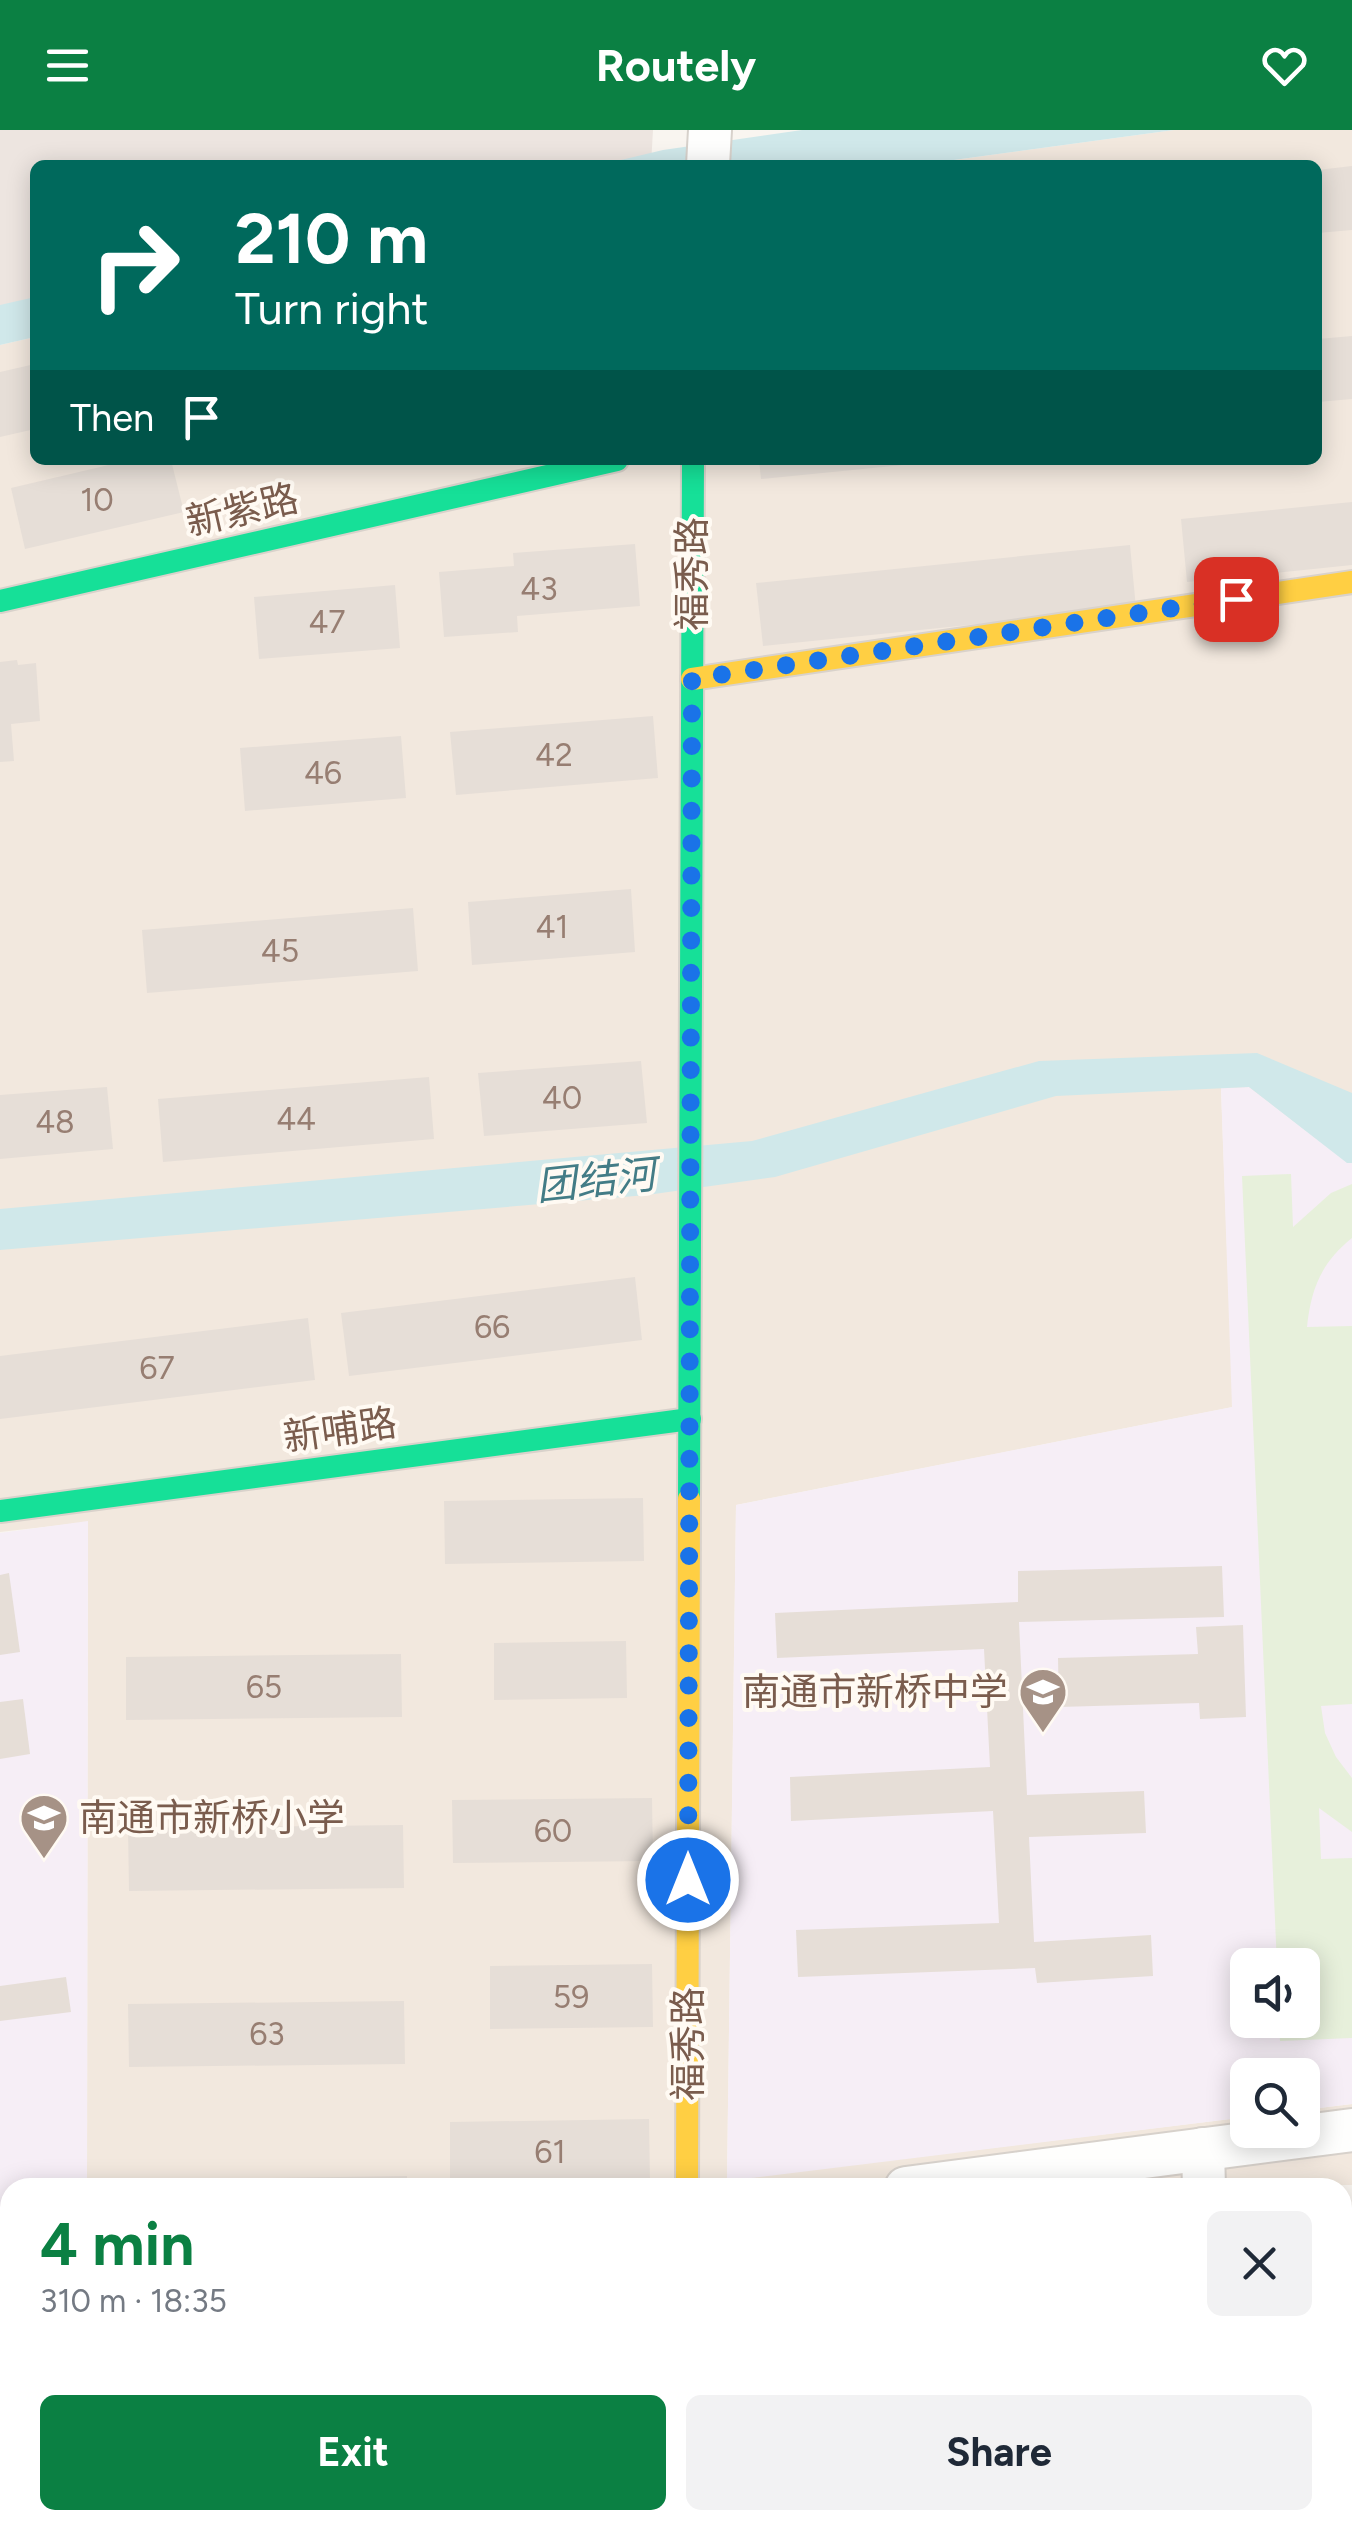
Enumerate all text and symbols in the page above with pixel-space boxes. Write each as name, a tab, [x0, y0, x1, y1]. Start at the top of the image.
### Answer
icon: menu	[40, 38, 95, 93]
text: Routely	[596, 38, 756, 92]
icon: heart	[1257, 38, 1312, 93]
text: 210 m	[235, 196, 428, 281]
icon: right	[70, 200, 200, 330]
text: Turn right	[235, 281, 428, 335]
icon: arrive	[174, 390, 229, 445]
text: Then	[70, 395, 154, 441]
street label: 新紫路	[181, 475, 303, 545]
house number: 10	[80, 481, 114, 519]
street label: 福秀路	[669, 517, 715, 631]
pin	[1194, 557, 1279, 642]
house number: 43	[520, 570, 558, 608]
icon: arrive	[1209, 572, 1264, 627]
house number: 47	[308, 603, 346, 641]
house number: 42	[535, 736, 573, 774]
house number: 46	[304, 754, 342, 792]
house number: 41	[535, 908, 569, 946]
house number: 45	[261, 932, 299, 970]
house number: 40	[542, 1079, 582, 1117]
house number: 44	[276, 1100, 316, 1138]
house number: 48	[35, 1103, 75, 1141]
water label: 团结河	[534, 1149, 665, 1210]
house number: 66	[474, 1308, 510, 1346]
house number: 67	[139, 1349, 175, 1387]
street label: 新哺路	[280, 1399, 400, 1461]
school or university icon: 南通市新桥中学	[1017, 1666, 1069, 1734]
house number: 65	[246, 1668, 282, 1706]
place label: 南通市新桥中学	[742, 1669, 1008, 1715]
school or university icon: 南通市新桥小学	[18, 1792, 70, 1860]
place label: 南通市新桥小学	[79, 1795, 345, 1841]
house number: 60	[534, 1812, 572, 1850]
position arrow	[636, 1828, 740, 1932]
map controls	[1230, 1948, 1320, 2148]
button: sound	[1230, 1948, 1320, 2038]
house number: 59	[553, 1978, 589, 2016]
street label: 福秀路	[665, 1987, 711, 2101]
house number: 63	[249, 2015, 285, 2053]
button: search	[1230, 2058, 1320, 2148]
house number: 61	[534, 2133, 566, 2171]
text: 4 min	[40, 2208, 194, 2280]
button: close	[1207, 2211, 1312, 2316]
text: 310 m · 18:35	[40, 2282, 227, 2320]
button: Exit	[40, 2395, 666, 2510]
button: Share	[686, 2395, 1312, 2510]

